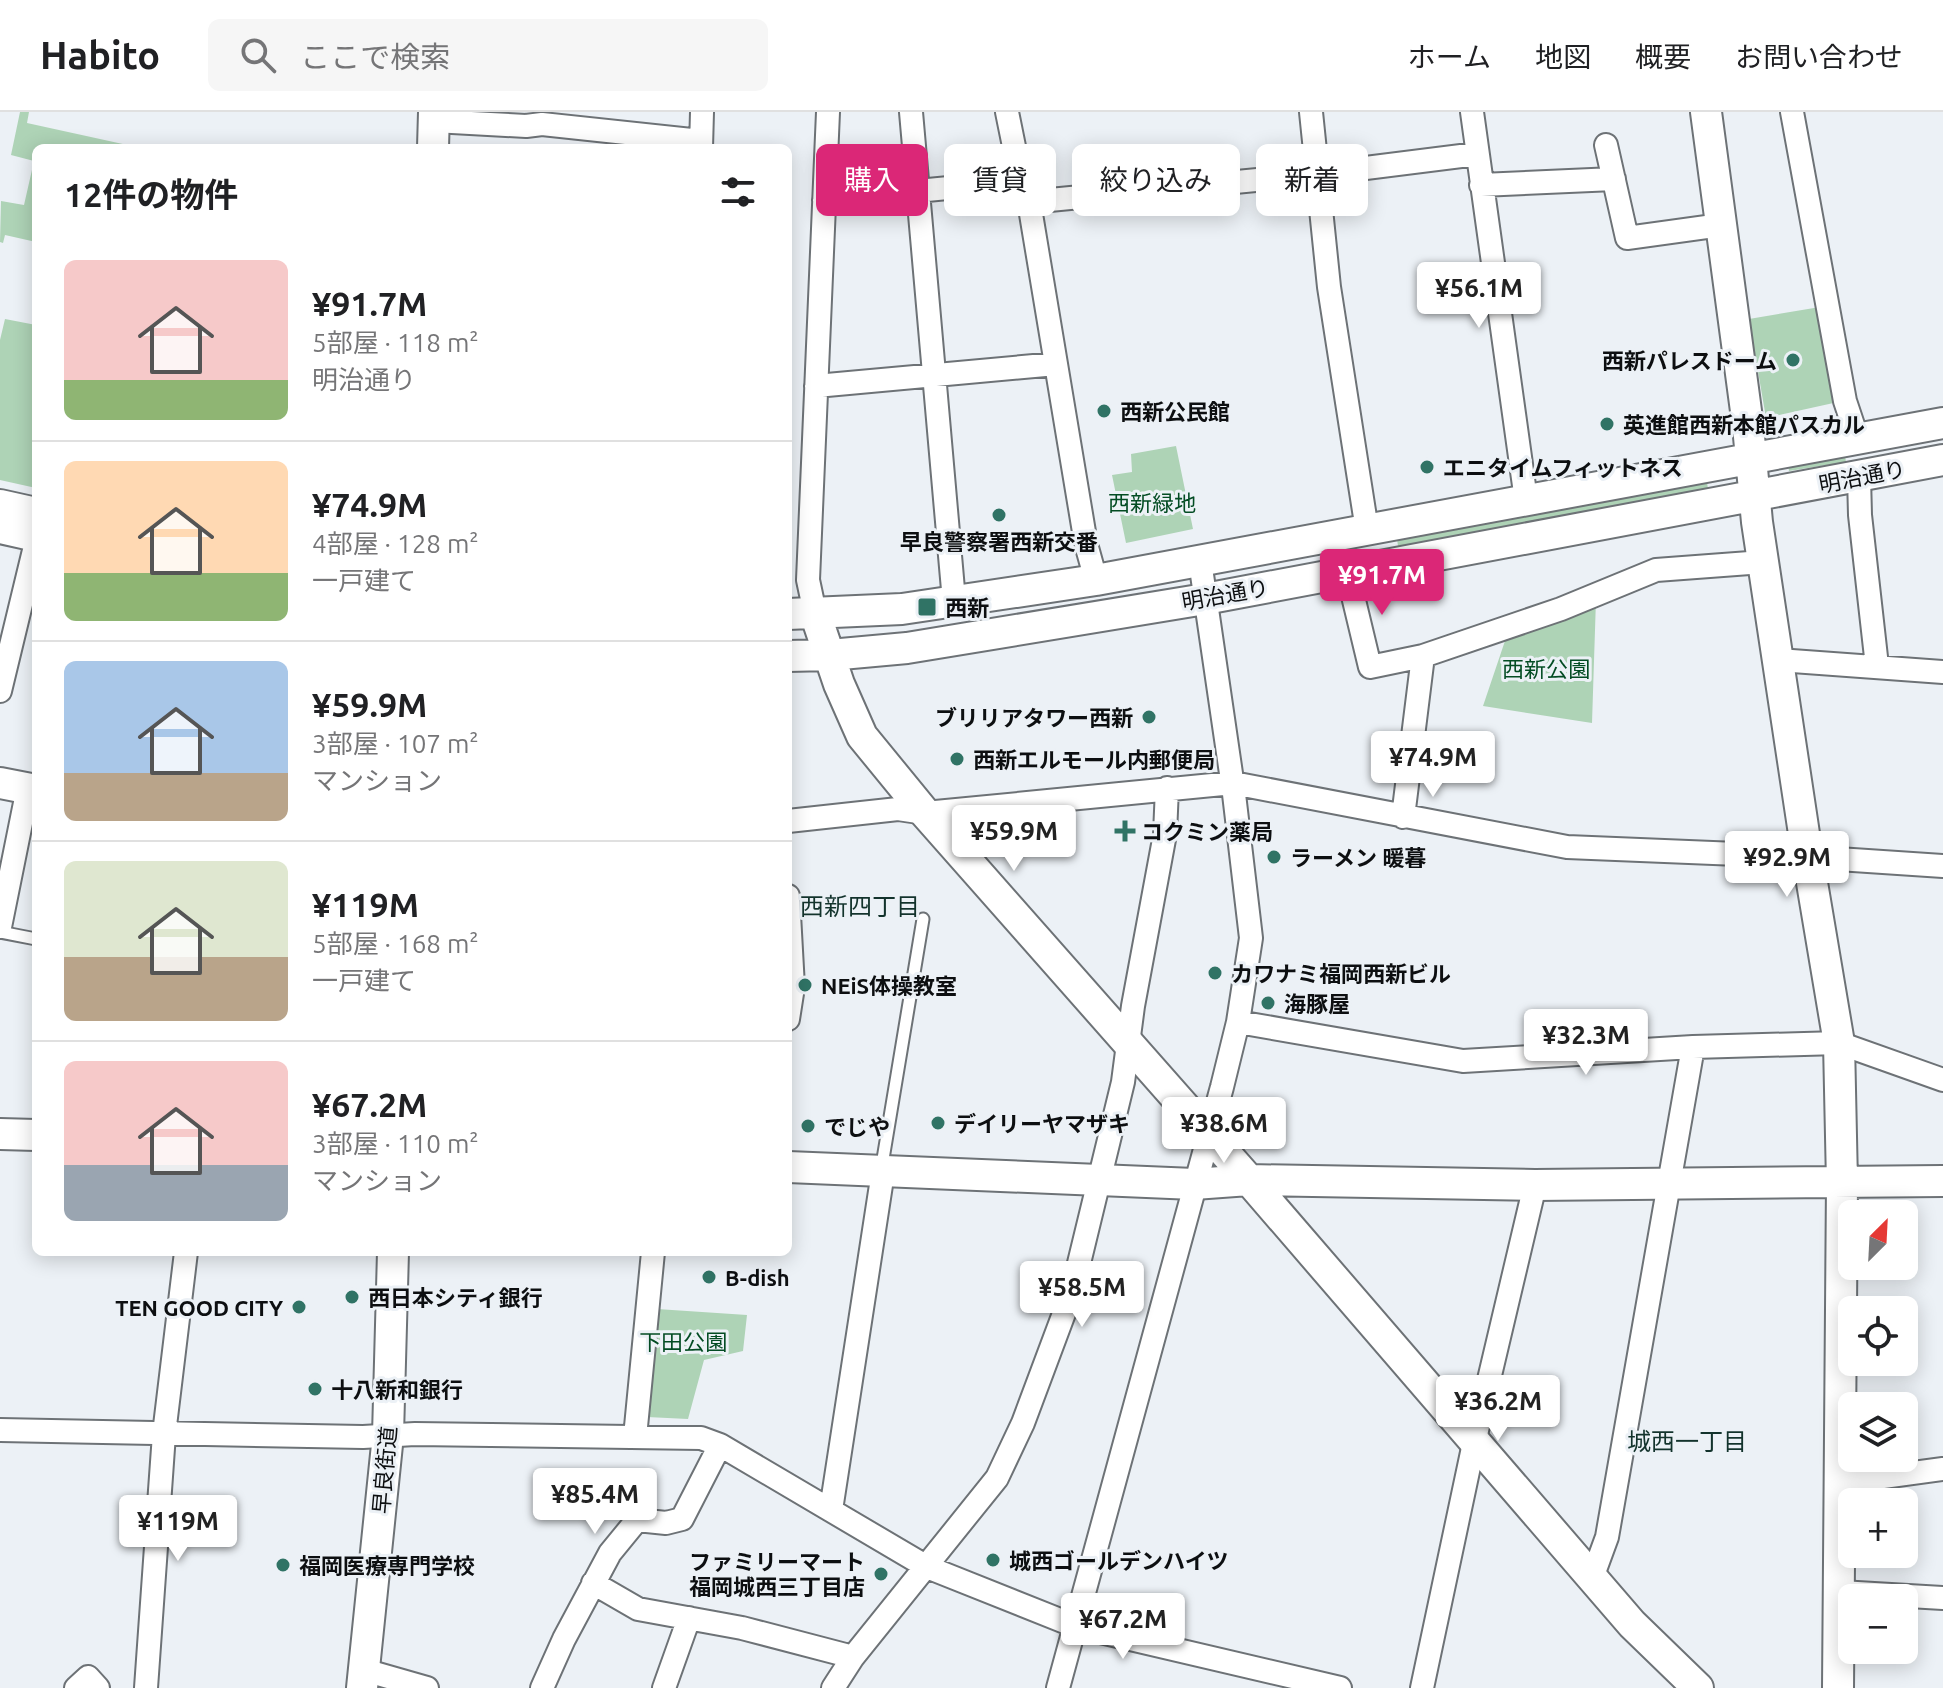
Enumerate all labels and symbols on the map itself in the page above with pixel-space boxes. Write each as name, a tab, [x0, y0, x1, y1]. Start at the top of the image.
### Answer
pin: ¥56.1M	[1414, 262, 1544, 330]
place label: 西新パレスドーム	[1602, 348, 1777, 373]
marker: 西新パレスドーム	[1784, 351, 1802, 369]
place label: 西新公民館	[1120, 399, 1230, 424]
marker: 西新公民館	[1095, 402, 1113, 420]
place label: 英進館西新本館パスカル	[1623, 412, 1865, 437]
marker: 英進館西新本館パスカル	[1598, 415, 1616, 433]
place label: エニタイムフィットネス	[1443, 455, 1683, 480]
street label: 明治通り	[1816, 455, 1908, 497]
marker: エニタイムフィットネス	[1418, 458, 1436, 476]
park label: 西新緑地	[1108, 490, 1196, 515]
marker: 早良警察署西新交番	[990, 506, 1008, 524]
place label: 早良警察署西新交番	[900, 529, 1098, 554]
pin: ¥91.7M	[1317, 549, 1447, 617]
street label: 明治通り	[1179, 574, 1271, 614]
place label: 西新	[945, 595, 989, 620]
marker: 西新	[916, 596, 938, 618]
park label: 西新公園	[1502, 656, 1590, 681]
place label: ブリリアタワー西新	[935, 705, 1133, 730]
marker: ブリリアタワー西新	[1140, 708, 1158, 726]
pin: ¥74.9M	[1368, 731, 1498, 799]
place label: 西新エルモール内郵便局	[973, 747, 1215, 772]
marker: 西新エルモール内郵便局	[948, 750, 966, 768]
pin: ¥59.9M	[949, 805, 1079, 873]
place label: コクミン薬局	[1141, 819, 1273, 844]
marker: コクミン薬局	[1116, 822, 1134, 840]
pin: ¥92.9M	[1722, 831, 1852, 899]
place label: ラーメン 暖暮	[1290, 845, 1426, 870]
marker: ラーメン 暖暮	[1265, 848, 1283, 866]
district label: 西新四丁目	[800, 893, 920, 920]
place label: カワナミ福岡西新ビル	[1231, 961, 1451, 986]
marker: カワナミ福岡西新ビル	[1206, 964, 1224, 982]
place label: NEiS体操教室	[821, 973, 957, 998]
marker: NEiS体操教室	[796, 976, 814, 994]
place label: 海豚屋	[1284, 991, 1350, 1016]
marker: 海豚屋	[1259, 994, 1277, 1012]
pin: ¥32.3M	[1521, 1009, 1651, 1077]
pin: ¥38.6M	[1159, 1097, 1289, 1165]
place label: デイリーヤマザキ	[954, 1111, 1130, 1136]
place label: でじや	[824, 1114, 890, 1139]
marker: デイリーヤマザキ	[929, 1114, 947, 1132]
marker: でじや	[799, 1117, 817, 1135]
north arrow	[1838, 1200, 1918, 1280]
pin: ¥58.5M	[1017, 1261, 1147, 1329]
place label: B-dish	[725, 1265, 790, 1290]
marker: B-dish	[700, 1268, 718, 1286]
place label: 西日本シティ銀行	[368, 1285, 543, 1310]
marker: 西日本シティ銀行	[343, 1288, 361, 1306]
place label: TEN GOOD CITY	[115, 1295, 283, 1320]
marker: TEN GOOD CITY	[290, 1298, 308, 1316]
park label: 下田公園	[639, 1329, 727, 1354]
pin: ¥36.2M	[1433, 1375, 1563, 1443]
place label: 十八新和銀行	[331, 1377, 463, 1402]
marker: 十八新和銀行	[306, 1380, 324, 1398]
street label: 早良街道	[368, 1425, 400, 1515]
district label: 城西一丁目	[1627, 1428, 1747, 1455]
pin: ¥85.4M	[530, 1468, 660, 1536]
pin: ¥119M	[122, 1495, 234, 1563]
place label: 城西ゴールデンハイツ	[1009, 1548, 1229, 1573]
place label: ファミリーマート 福岡城西三丁目店	[689, 1549, 865, 1599]
marker: 城西ゴールデンハイツ	[984, 1551, 1002, 1569]
place label: 福岡医療専門学校	[299, 1553, 475, 1578]
marker: 福岡医療専門学校	[274, 1556, 292, 1574]
marker: ファミリーマート 福岡城西三丁目店	[872, 1565, 890, 1583]
pin: ¥67.2M	[1058, 1593, 1188, 1661]

